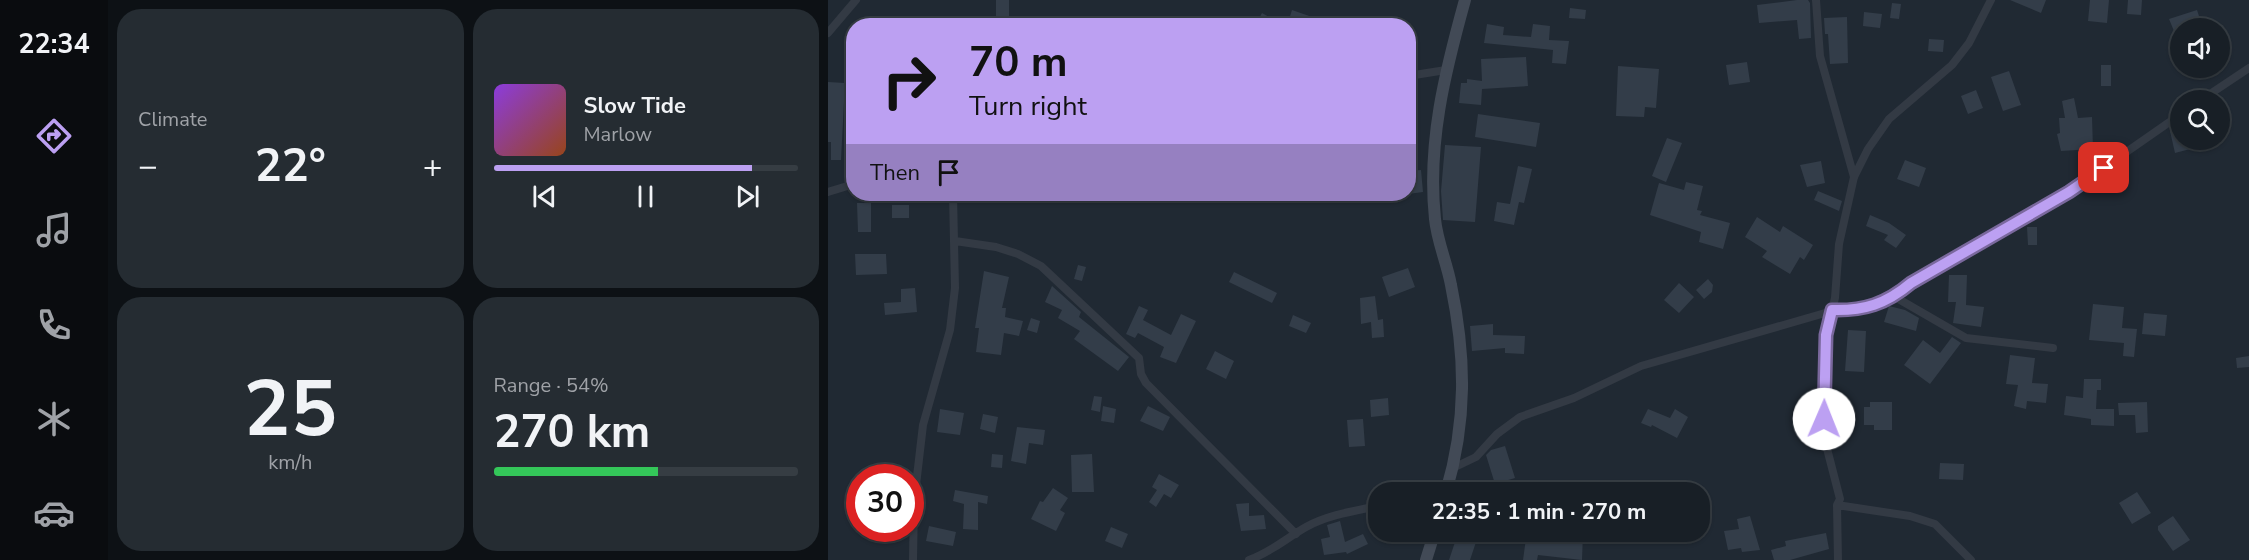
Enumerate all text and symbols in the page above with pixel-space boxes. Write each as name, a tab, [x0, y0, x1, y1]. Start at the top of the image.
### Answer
map controls	[2170, 18, 2230, 150]
button: sound	[2170, 18, 2230, 78]
text: 22:34	[18, 26, 90, 63]
text: 70 m	[969, 34, 1068, 91]
icon: right	[870, 42, 948, 120]
text: Turn right	[969, 88, 1087, 125]
button: search	[2170, 90, 2230, 150]
text: Slow Tide	[584, 91, 686, 121]
text: Climate	[138, 106, 207, 133]
icon: directions	[33, 115, 75, 157]
text: Marlow	[584, 121, 652, 148]
text: 22°	[255, 136, 326, 197]
pin	[2078, 142, 2129, 193]
text: −	[138, 144, 158, 189]
text: +	[423, 144, 443, 189]
icon: arrive	[2087, 151, 2120, 184]
icon: arrive	[932, 156, 965, 189]
text: Then	[870, 158, 920, 188]
icon: previous	[528, 180, 561, 213]
icon: pause	[629, 180, 662, 213]
icon: next	[731, 180, 764, 213]
icon: music	[33, 209, 75, 251]
icon: phone	[33, 304, 75, 346]
text: 25	[243, 356, 337, 463]
text: Range · 54%	[494, 372, 609, 399]
position arrow	[1792, 387, 1856, 451]
icon: climate	[33, 398, 75, 440]
text: 270 km	[494, 402, 650, 463]
text: km/h	[268, 449, 312, 476]
speed limit sign: 30	[846, 464, 924, 542]
icon: car	[33, 492, 75, 534]
text: 22:35 · 1 min · 270 m	[1432, 497, 1646, 527]

